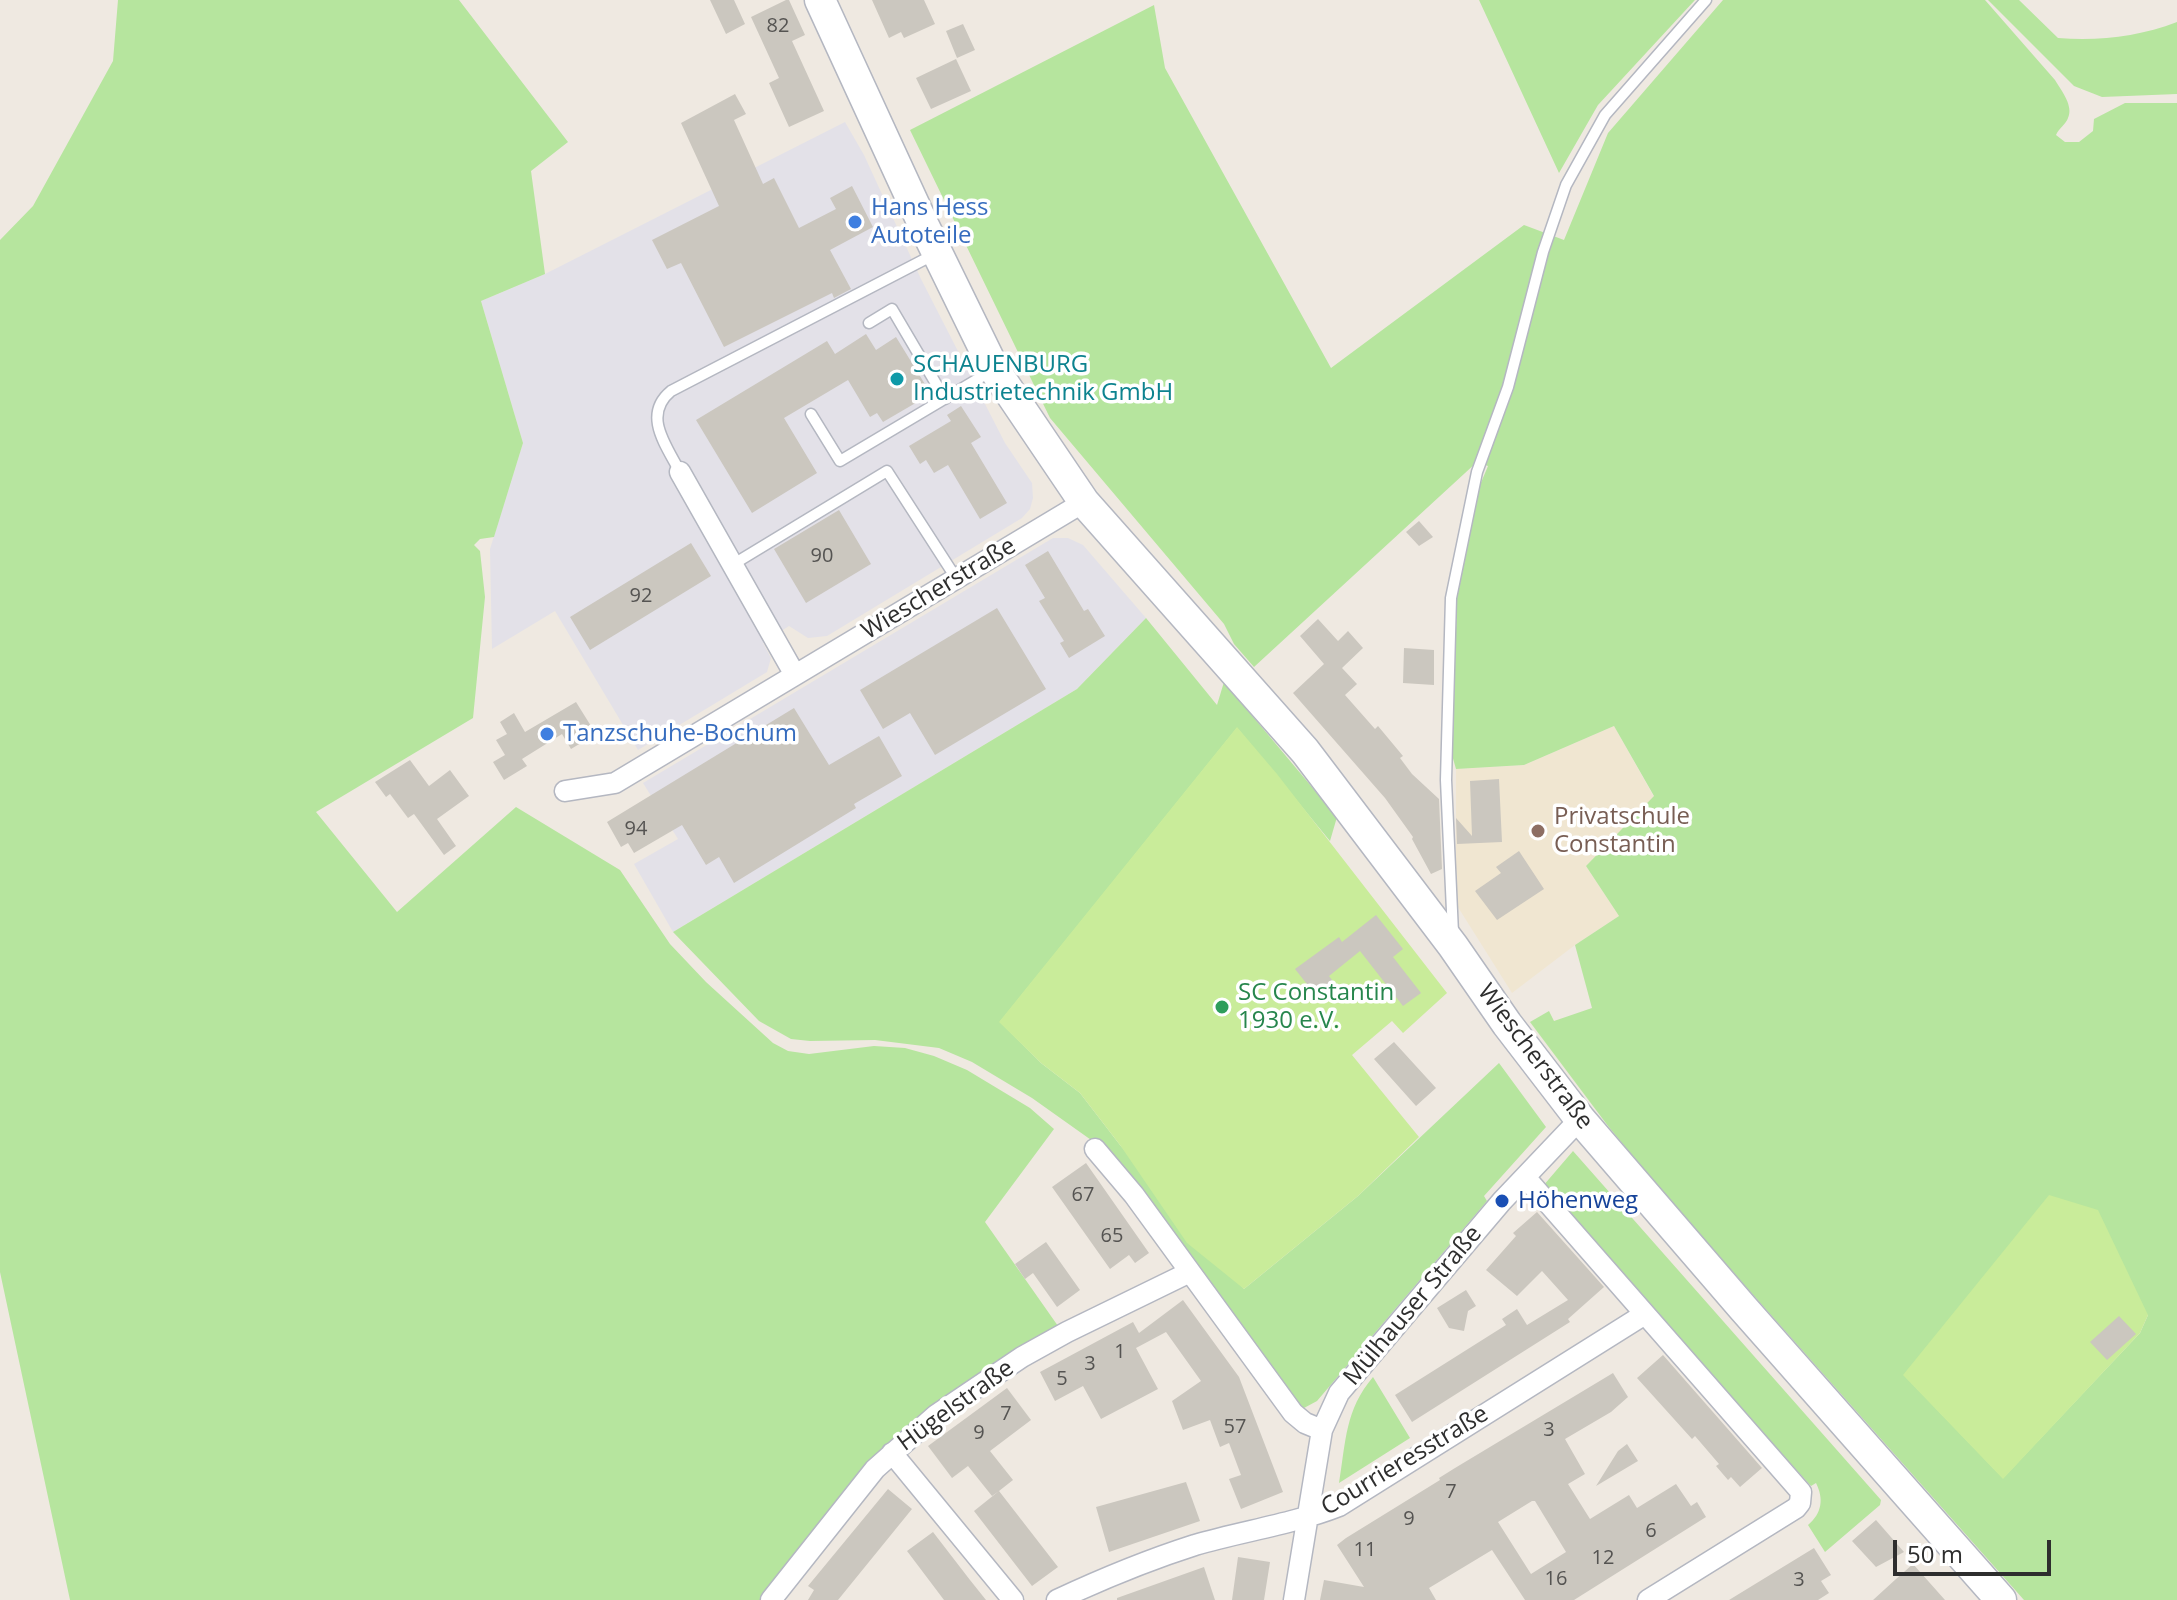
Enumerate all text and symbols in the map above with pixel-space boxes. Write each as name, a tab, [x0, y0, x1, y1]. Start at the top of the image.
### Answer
house number: 82	[767, 14, 789, 38]
place label: Hans Hess Autoteile	[871, 194, 988, 250]
marker: Hans Hess Autoteile	[846, 213, 864, 231]
place label: SCHAUENBURG Industrietechnik GmbH	[913, 351, 1173, 407]
marker: SCHAUENBURG Industrietechnik GmbH	[888, 370, 906, 388]
street label: Wiescherstraße	[857, 532, 1021, 646]
house number: 90	[811, 544, 833, 568]
house number: 92	[630, 584, 652, 608]
place label: Tanzschuhe-Bochum	[563, 720, 797, 748]
marker: Tanzschuhe-Bochum	[538, 725, 556, 743]
place label: Privatschule Constantin	[1554, 803, 1690, 859]
house number: 94	[625, 817, 647, 841]
marker: Privatschule Constantin	[1529, 822, 1547, 840]
place label: SC Constantin 1930 e.V.	[1238, 979, 1394, 1035]
street label: Wiescherstraße	[1471, 979, 1599, 1135]
marker: SC Constantin 1930 e.V.	[1213, 998, 1231, 1016]
house number: 67	[1072, 1183, 1094, 1207]
place label: Höhenweg	[1518, 1187, 1638, 1215]
marker: Höhenweg	[1493, 1192, 1511, 1210]
street label: Mülhauser Straße	[1338, 1220, 1488, 1392]
house number: 65	[1101, 1224, 1123, 1248]
house number: 1	[1114, 1340, 1126, 1364]
house number: 3	[1084, 1352, 1096, 1376]
street label: Hügelstraße	[892, 1354, 1020, 1458]
house number: 5	[1056, 1367, 1068, 1391]
street label: Courrieresstraße	[1316, 1400, 1494, 1522]
house number: 7	[1000, 1402, 1012, 1426]
house number: 57	[1224, 1415, 1246, 1439]
house number: 3	[1543, 1418, 1555, 1442]
house number: 9	[973, 1421, 985, 1445]
house number: 7	[1445, 1480, 1457, 1504]
house number: 9	[1403, 1507, 1415, 1531]
house number: 6	[1645, 1519, 1657, 1543]
scale bar	[1897, 1524, 2055, 1574]
text: 50 m	[1907, 1537, 1963, 1570]
house number: 11	[1354, 1538, 1376, 1562]
house number: 12	[1592, 1546, 1614, 1570]
house number: 16	[1545, 1567, 1567, 1591]
house number: 3	[1793, 1568, 1805, 1592]

